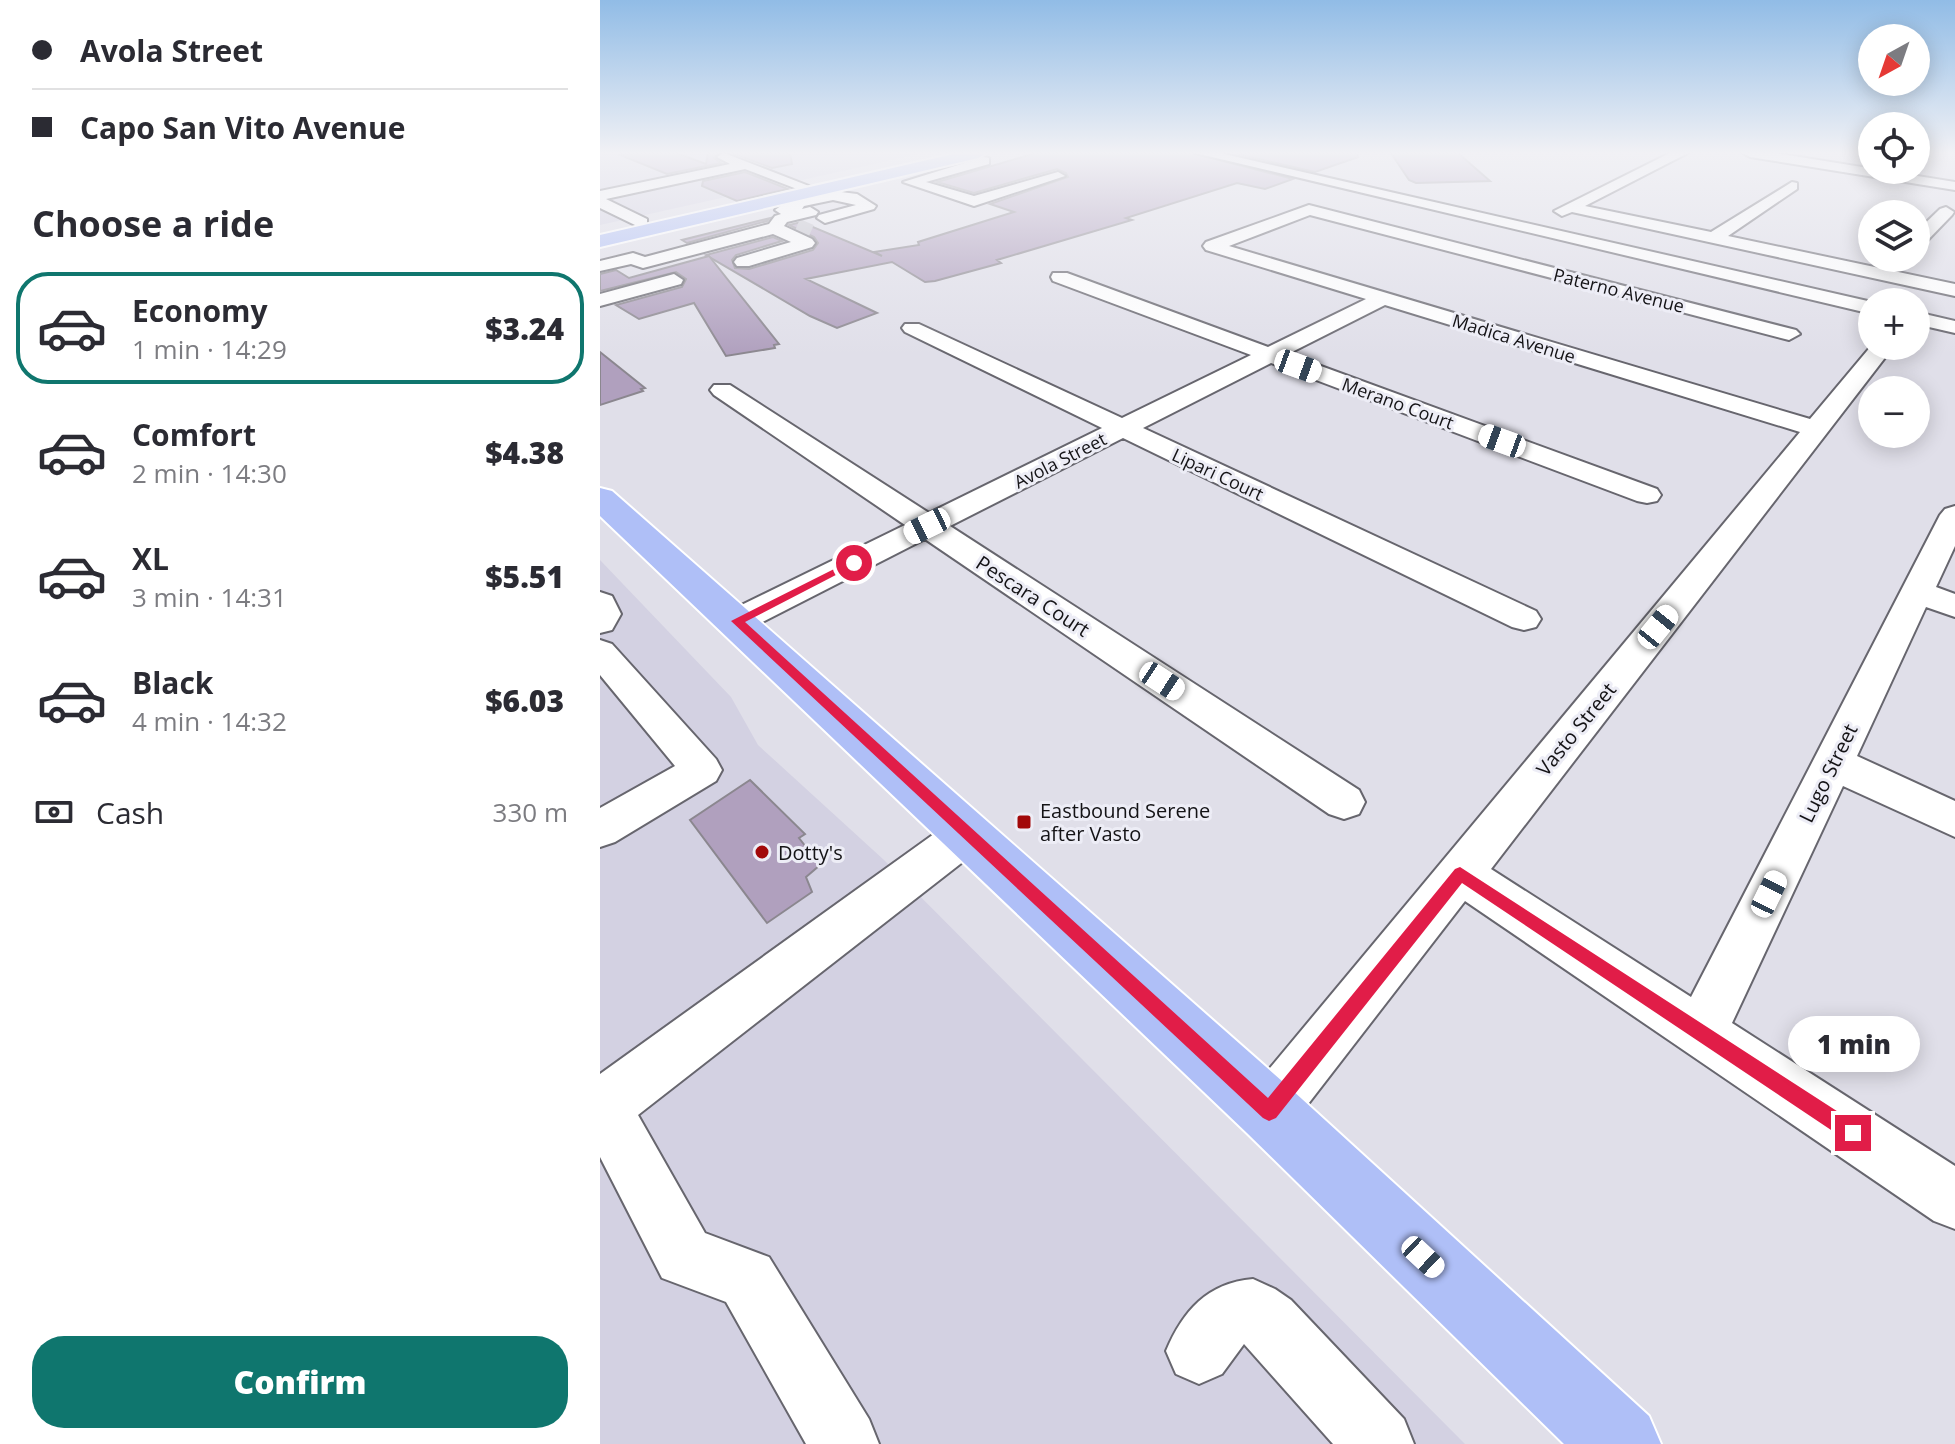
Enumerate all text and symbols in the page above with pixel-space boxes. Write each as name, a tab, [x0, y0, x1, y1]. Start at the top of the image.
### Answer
north arrow	[1858, 24, 1930, 96]
map controls	[1858, 24, 1930, 448]
text: Avola Street	[80, 30, 263, 71]
text: Capo San Vito Avenue	[80, 107, 405, 148]
button: locate	[1858, 112, 1930, 184]
text: Choose a ride	[32, 199, 274, 248]
button: layers	[1858, 200, 1930, 272]
street label: Paterno Avenue	[1551, 262, 1687, 318]
button: +	[1858, 288, 1930, 360]
text: Economy	[132, 290, 268, 331]
icon: car	[36, 292, 108, 364]
text: $3.24	[485, 308, 564, 349]
street label: Madica Avenue	[1449, 308, 1579, 368]
text: 1 min · 14:29	[132, 331, 287, 367]
car	[1271, 347, 1325, 385]
street label: Merano Court	[1339, 372, 1457, 434]
button: −	[1858, 376, 1930, 448]
text: Comfort	[132, 414, 256, 455]
icon: car	[36, 416, 108, 488]
car	[1475, 422, 1529, 460]
street label: Avola Street	[1010, 426, 1110, 494]
text: $4.38	[485, 432, 564, 473]
street label: Lipari Court	[1168, 442, 1268, 506]
text: 2 min · 14:30	[132, 455, 287, 491]
car	[900, 505, 954, 547]
text: XL	[132, 538, 169, 579]
icon: car	[36, 540, 108, 612]
route start	[836, 545, 872, 581]
street label: Pescara Court	[971, 549, 1095, 643]
text: $5.51	[485, 556, 564, 597]
text: 3 min · 14:31	[132, 579, 287, 615]
car	[1634, 601, 1682, 653]
car	[1135, 658, 1189, 704]
text: Black	[132, 662, 213, 703]
icon: car	[36, 664, 108, 736]
street label: Vasto Street	[1530, 677, 1622, 781]
text: $6.03	[485, 680, 564, 721]
text: 4 min · 14:32	[132, 703, 287, 739]
street label: Lugo Street	[1792, 719, 1864, 827]
icon: cash	[32, 790, 76, 834]
text: Cash	[96, 792, 164, 833]
text: 330 m	[493, 794, 568, 830]
place label: Eastbound Serene after Vasto	[1040, 797, 1210, 847]
marker: Eastbound Serene after Vasto	[1015, 813, 1033, 831]
place label: Dotty's	[778, 839, 843, 866]
marker: Dotty's	[753, 843, 771, 861]
car	[1748, 867, 1790, 921]
callout: 1 min	[1787, 1017, 1919, 1073]
text: 1 min	[1817, 1026, 1891, 1062]
route end	[1835, 1115, 1871, 1151]
car	[1397, 1232, 1449, 1282]
button: Confirm	[32, 1336, 568, 1428]

